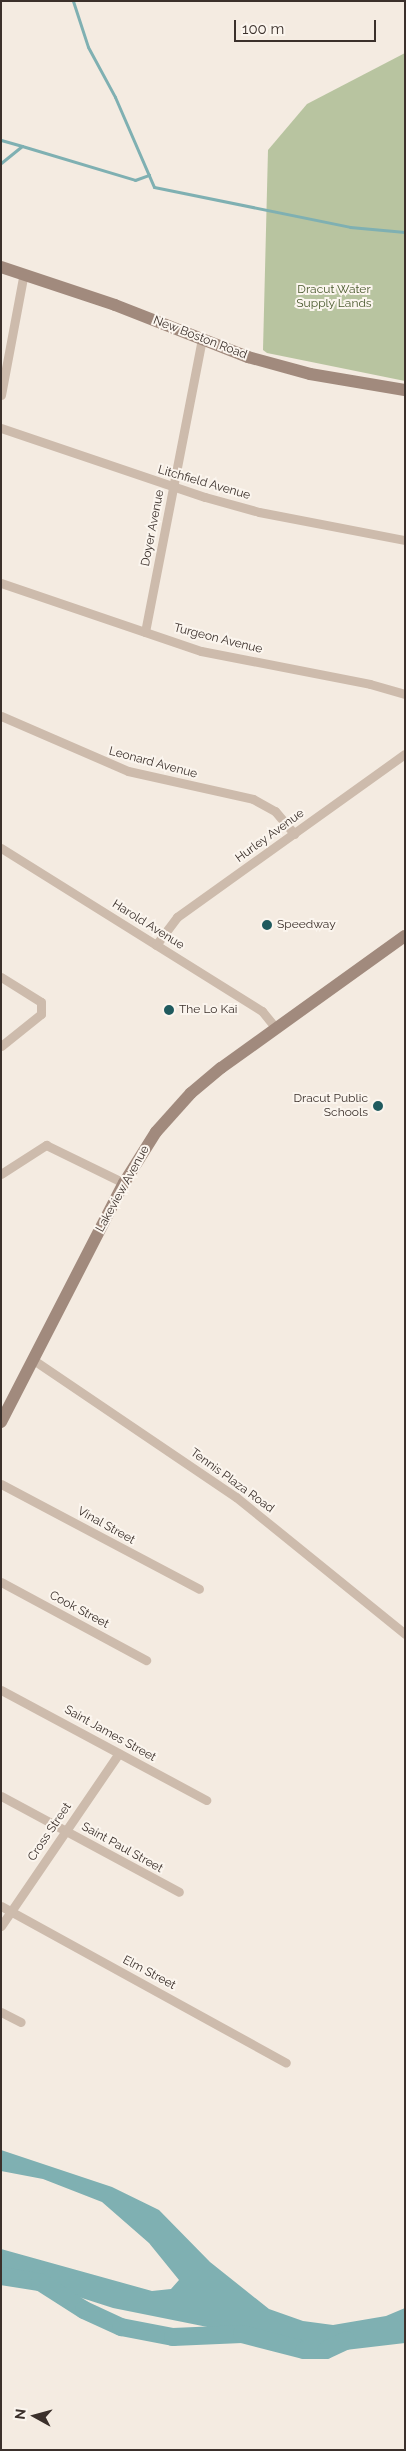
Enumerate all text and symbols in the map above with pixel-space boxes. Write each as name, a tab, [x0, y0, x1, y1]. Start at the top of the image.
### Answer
scale bar	[236, 10, 378, 42]
text: 100 m	[242, 20, 284, 38]
park label: Dracut Water Supply Lands	[296, 283, 372, 311]
street label: New Boston Road	[151, 313, 249, 363]
street label: Litchfield Avenue	[156, 463, 252, 503]
street label: Doyer Avenue	[138, 488, 168, 568]
street label: Turgeon Avenue	[172, 621, 264, 657]
street label: Leonard Avenue	[107, 744, 199, 782]
street label: Hurley Avenue	[233, 806, 307, 866]
street label: Harold Avenue	[109, 897, 187, 953]
place label: Speedway	[277, 918, 336, 932]
marker: Speedway	[261, 919, 273, 931]
place label: The Lo Kai	[179, 1003, 237, 1017]
marker: The Lo Kai	[163, 1004, 175, 1016]
place label: Dracut Public Schools	[293, 1092, 368, 1120]
marker: Dracut Public Schools	[372, 1100, 384, 1112]
street label: Lakeview Avenue	[93, 1143, 153, 1235]
street label: Tennis Plaza Road	[187, 1446, 277, 1516]
street label: Vinal Street	[75, 1504, 137, 1548]
street label: Cook Street	[47, 1588, 111, 1632]
street label: Saint James Street	[62, 1703, 158, 1765]
street label: Cross Street	[25, 1800, 75, 1864]
street label: Saint Paul Street	[79, 1820, 165, 1876]
street label: Elm Street	[120, 1953, 178, 1993]
north arrow	[10, 2391, 60, 2441]
text: N	[12, 2408, 29, 2420]

